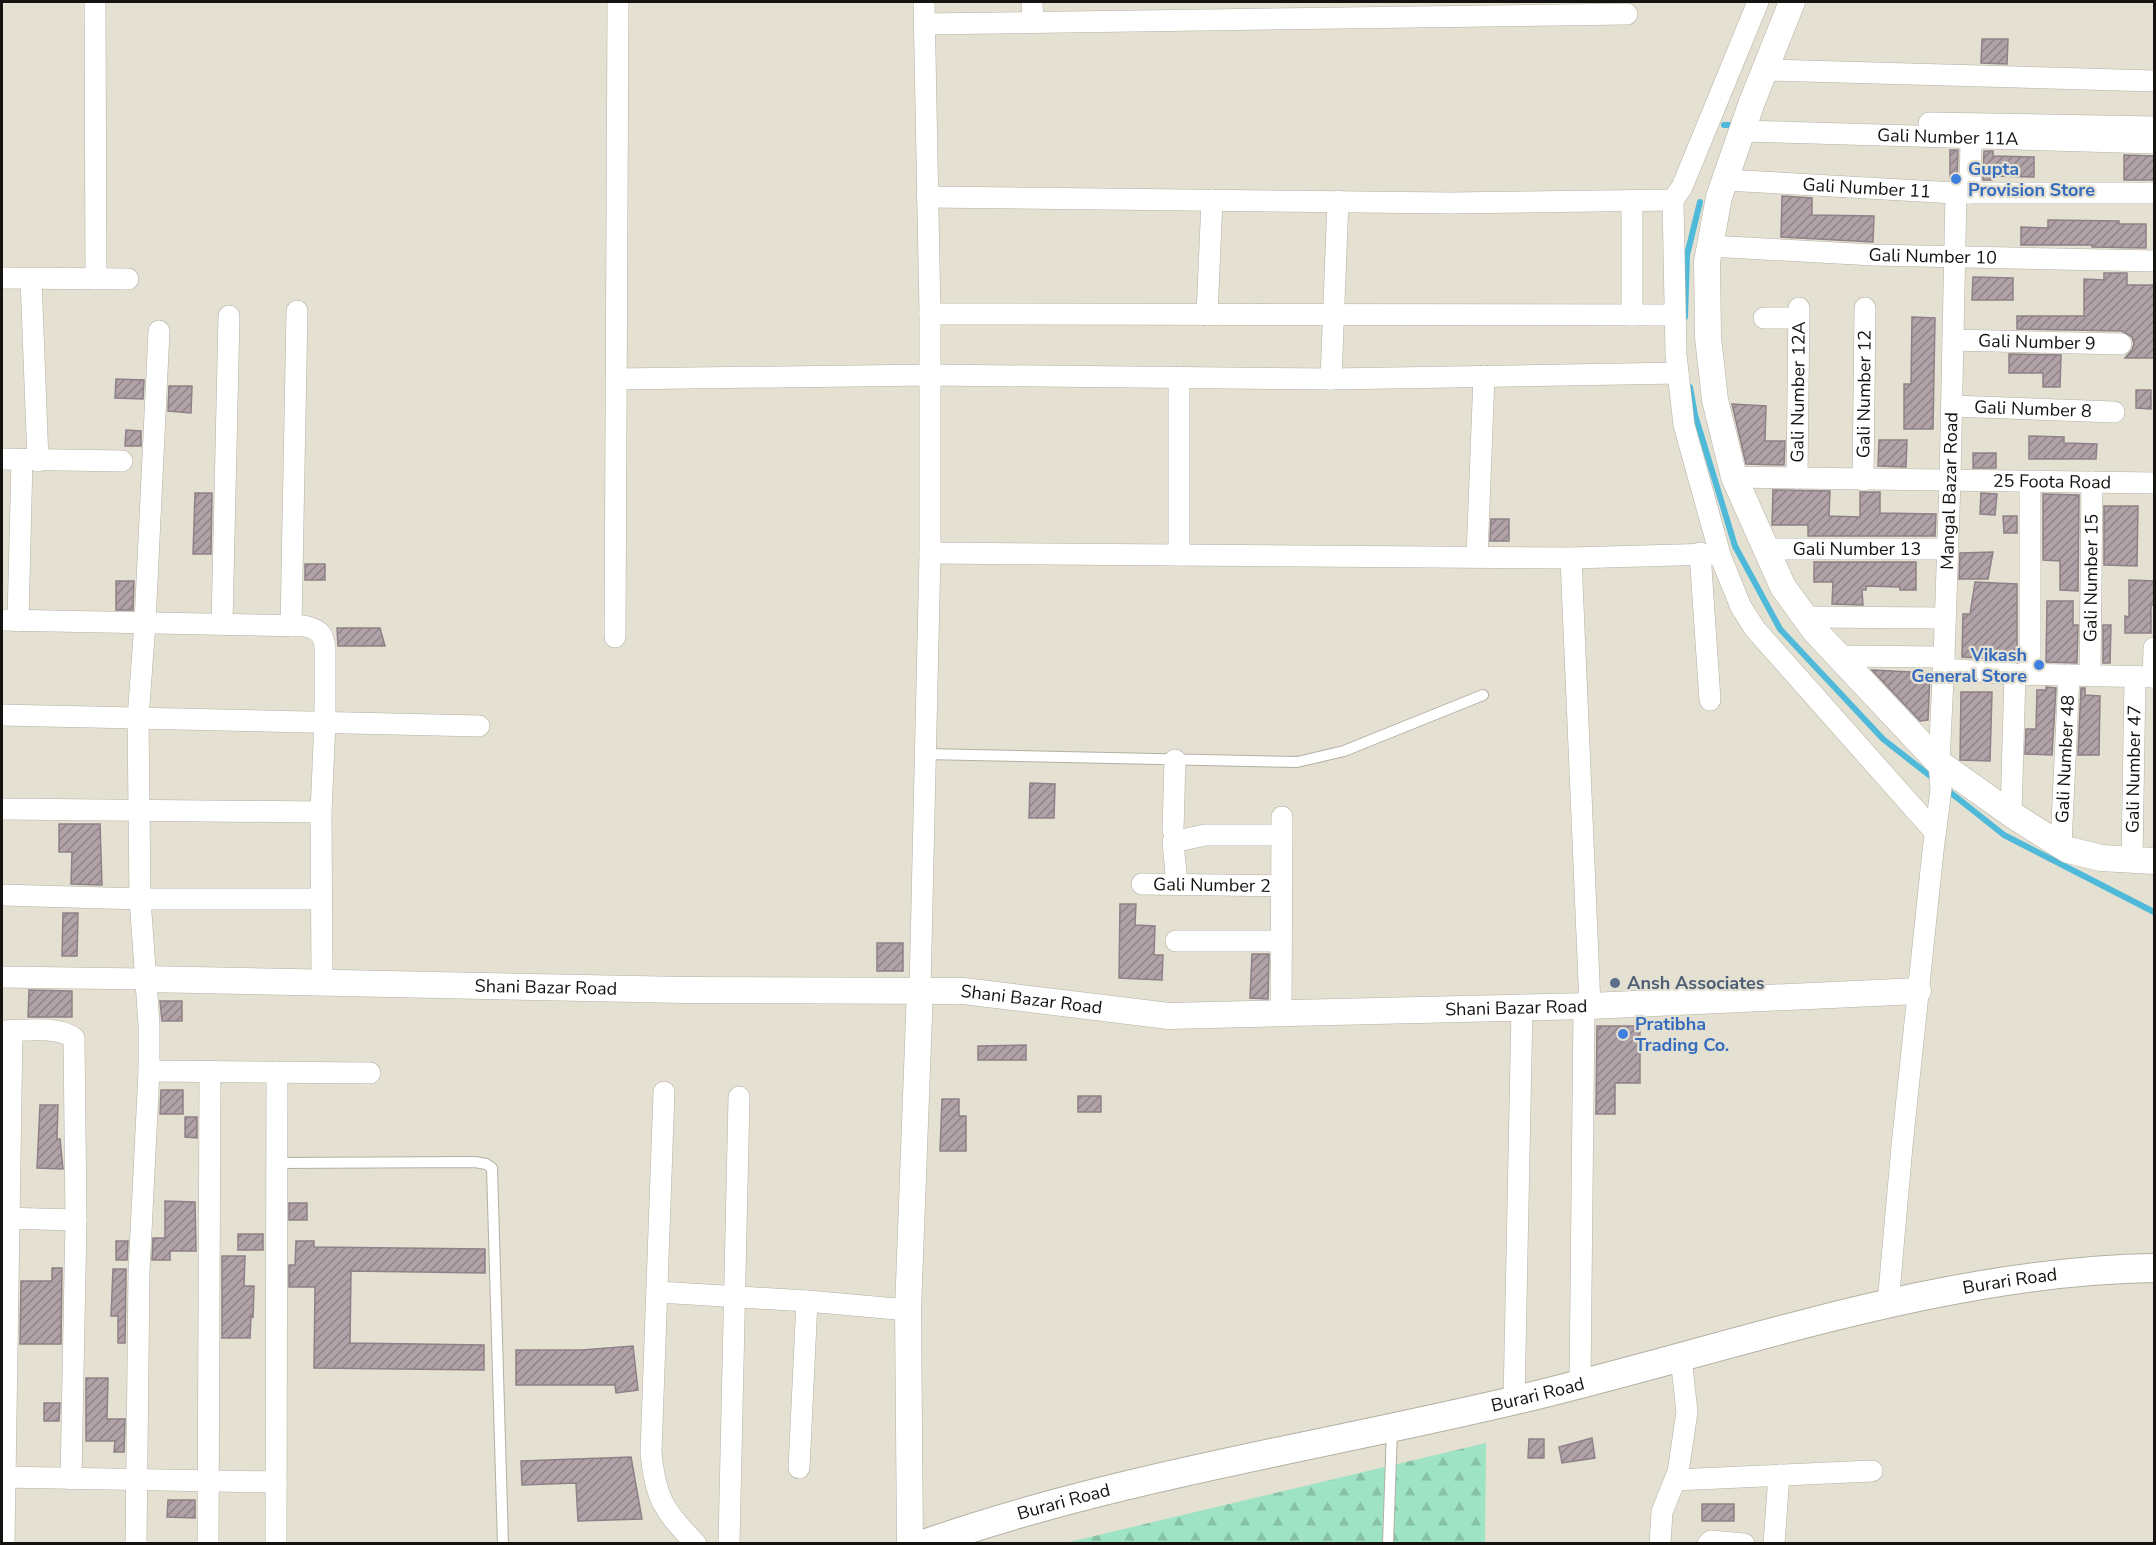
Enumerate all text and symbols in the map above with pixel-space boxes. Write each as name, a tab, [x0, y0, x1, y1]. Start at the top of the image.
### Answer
street label: Gali Number 11A	[1877, 123, 2019, 151]
place label: Gupta Provision Store	[1968, 157, 2095, 202]
street label: Gali Number 11	[1802, 172, 1932, 204]
marker: Gupta Provision Store	[1949, 172, 1963, 186]
street label: Gali Number 10	[1868, 243, 1997, 270]
street label: Gali Number 12A	[1785, 321, 1811, 463]
street label: Gali Number 9	[1978, 329, 2096, 355]
street label: Gali Number 12	[1851, 330, 1877, 458]
street label: Gali Number 8	[1974, 395, 2092, 423]
street label: Mangal Bazar Road	[1935, 412, 1963, 570]
street label: 25 Foota Road	[1993, 469, 2111, 494]
street label: Gali Number 15	[2078, 514, 2104, 642]
street label: Gali Number 13	[1793, 537, 1921, 561]
place label: Vikash General Store	[1911, 643, 2027, 688]
marker: Vikash General Store	[2032, 658, 2046, 672]
street label: Gali Number 48	[2050, 694, 2080, 824]
street label: Gali Number 47	[2120, 705, 2147, 833]
street label: Gali Number 2	[1153, 872, 1271, 898]
place label: Ansh Associates	[1627, 971, 1765, 995]
street label: Shani Bazar Road	[474, 974, 617, 1001]
marker: Ansh Associates	[1608, 976, 1622, 990]
street label: Shani Bazar Road	[959, 979, 1104, 1020]
street label: Shani Bazar Road	[1445, 994, 1588, 1021]
place label: Pratibha Trading Co.	[1635, 1012, 1729, 1057]
marker: Pratibha Trading Co.	[1616, 1027, 1630, 1041]
street label: Burari Road	[1961, 1262, 2058, 1300]
street label: Burari Road	[1489, 1371, 1587, 1417]
street label: Burari Road	[1014, 1478, 1113, 1526]

